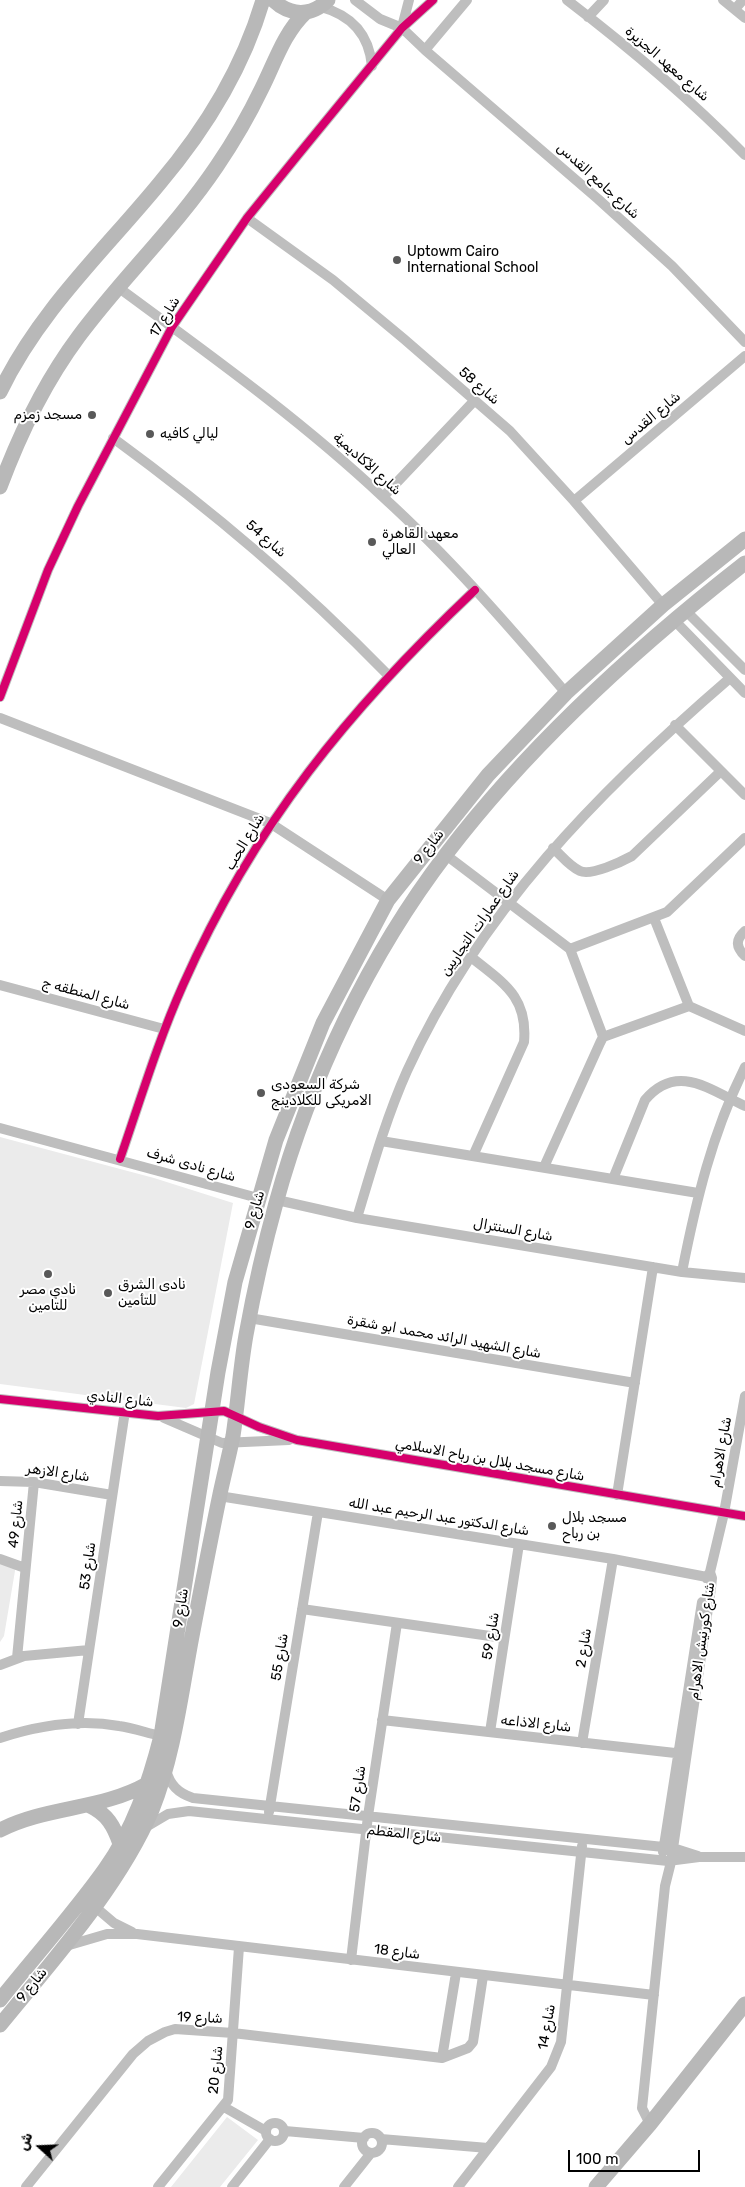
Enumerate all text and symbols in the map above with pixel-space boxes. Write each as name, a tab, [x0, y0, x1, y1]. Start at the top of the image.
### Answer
street label: شارع معهد الجزيرة	[621, 23, 713, 105]
street label: شارع جامع القدس	[553, 139, 643, 223]
place label: Uptowm Cairo International School	[407, 244, 538, 276]
marker: Uptowm Cairo International School	[391, 254, 403, 266]
street label: شارع 17	[146, 294, 184, 340]
street label: شارع 58	[455, 364, 503, 408]
street label: شارع القدس	[618, 388, 684, 448]
place label: مسجد زمزم	[14, 407, 82, 423]
marker: مسجد زمزم	[86, 409, 98, 421]
place label: ليالي كافيه	[160, 426, 219, 442]
marker: ليالي كافيه	[144, 428, 156, 440]
street label: شارع الأكاديمية	[329, 429, 405, 499]
street label: شارع 54	[242, 517, 290, 561]
place label: معهد القاهرة العالي	[382, 526, 458, 558]
marker: معهد القاهرة العالي	[366, 536, 378, 548]
street label: شارع الحب	[222, 811, 268, 873]
street label: شارع 9	[410, 826, 448, 868]
street label: شارع عمارات التجاريين	[437, 867, 523, 979]
street label: شارع المنطقه ج	[40, 974, 132, 1014]
place label: شركة السعودى الامريكى للكلادينج	[271, 1077, 372, 1110]
marker: شركة السعودى الامريكى للكلادينج	[255, 1087, 267, 1099]
street label: شارع نادى شرف	[144, 1144, 238, 1186]
street label: شارع 9	[241, 1189, 269, 1231]
street label: شارع السنترال	[472, 1215, 554, 1245]
marker: نادي مصر للتامين	[42, 1268, 54, 1280]
place label: نادى الشرق للتأمين	[118, 1277, 186, 1310]
place label: نادي مصر للتامين	[20, 1282, 76, 1314]
marker: نادى الشرق للتأمين	[102, 1287, 114, 1299]
street label: شارع الشهيد الرائد محمد ابو شقرة	[346, 1312, 542, 1362]
street label: شارع النادي	[86, 1387, 154, 1411]
street label: شارع الاهرام	[707, 1415, 735, 1489]
street label: شارع مسجد بلال بن رباح الاسلامي	[394, 1435, 586, 1485]
street label: شارع الازهر	[25, 1460, 91, 1486]
street label: شارع الدكتور عبد الرحيم عبد الله	[348, 1494, 530, 1540]
street label: شارع 49	[5, 1499, 27, 1549]
place label: مسجد بلال بن رباح	[562, 1510, 627, 1542]
marker: مسجد بلال بن رباح	[546, 1520, 558, 1532]
street label: شارع 53	[76, 1541, 100, 1591]
street label: شارع كورنيش الاهرام	[685, 1581, 719, 1701]
street label: شارع 9	[170, 1587, 192, 1629]
street label: شارع 59	[479, 1611, 503, 1661]
street label: شارع 2	[573, 1627, 595, 1669]
street label: شارع 55	[268, 1632, 292, 1682]
street label: شارع الاذاعه	[500, 1712, 572, 1736]
street label: شارع 57	[346, 1765, 370, 1813]
street label: شارع المقطم	[366, 1822, 442, 1846]
street label: شارع 18	[373, 1941, 421, 1963]
street label: شارع 9	[13, 1964, 51, 2006]
street label: شارع 14	[535, 2003, 559, 2051]
street label: شارع 19	[177, 2009, 223, 2027]
street label: شارع 20	[205, 2045, 227, 2095]
north arrow	[15, 2122, 65, 2172]
text: ش	[14, 2130, 36, 2153]
scale bar	[570, 2140, 702, 2172]
text: 100 m	[576, 2150, 618, 2168]

